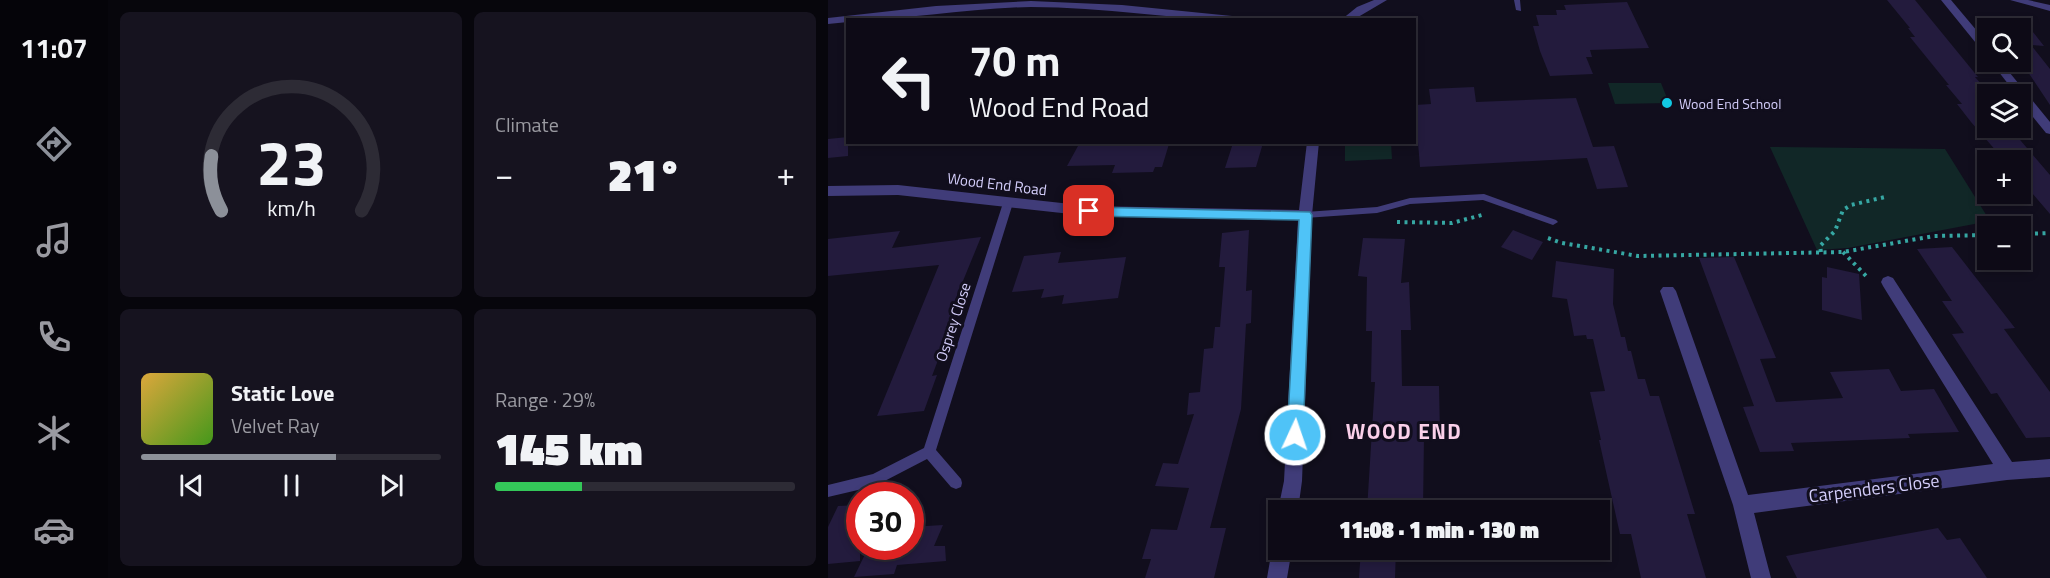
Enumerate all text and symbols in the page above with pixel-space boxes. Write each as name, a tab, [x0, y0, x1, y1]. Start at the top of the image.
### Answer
map controls	[1977, 18, 2031, 270]
button: search	[1977, 18, 2031, 72]
text: 11:07	[20, 27, 88, 68]
text: 70 m	[969, 28, 1061, 92]
icon: left	[870, 42, 948, 120]
button: layers	[1977, 84, 2031, 138]
text: Wood End Road	[969, 86, 1149, 127]
place label: Wood End School	[1679, 93, 1781, 114]
marker: Wood End School	[1660, 96, 1674, 110]
text: Climate	[495, 109, 559, 140]
text: 23	[256, 114, 326, 209]
icon: directions	[33, 123, 75, 165]
text: 21°	[608, 140, 682, 208]
text: −	[495, 149, 513, 199]
text: +	[777, 149, 795, 199]
button: +	[1977, 150, 2031, 204]
street label: Wood End Road	[946, 166, 1048, 202]
pin	[1063, 185, 1114, 236]
text: km/h	[267, 193, 315, 225]
icon: arrive	[1072, 194, 1105, 227]
button: −	[1977, 216, 2031, 270]
icon: music	[33, 219, 75, 261]
street label: Osprey Close	[929, 279, 977, 365]
icon: phone	[33, 316, 75, 358]
text: Static Love	[231, 376, 334, 410]
text: Range · 29%	[495, 384, 595, 415]
position arrow	[1263, 403, 1327, 467]
text: Velvet Ray	[231, 410, 320, 441]
icon: climate	[33, 412, 75, 454]
text: 145 km	[495, 414, 643, 482]
district label: WOOD END	[1346, 415, 1462, 447]
street label: Carpenders Close	[1807, 467, 1941, 509]
icon: previous	[175, 469, 208, 502]
icon: pause	[275, 469, 308, 502]
icon: next	[375, 469, 408, 502]
speed limit sign: 30	[846, 482, 924, 560]
icon: car	[33, 509, 75, 551]
text: 11:08 · 1 min · 130 m	[1339, 513, 1539, 547]

